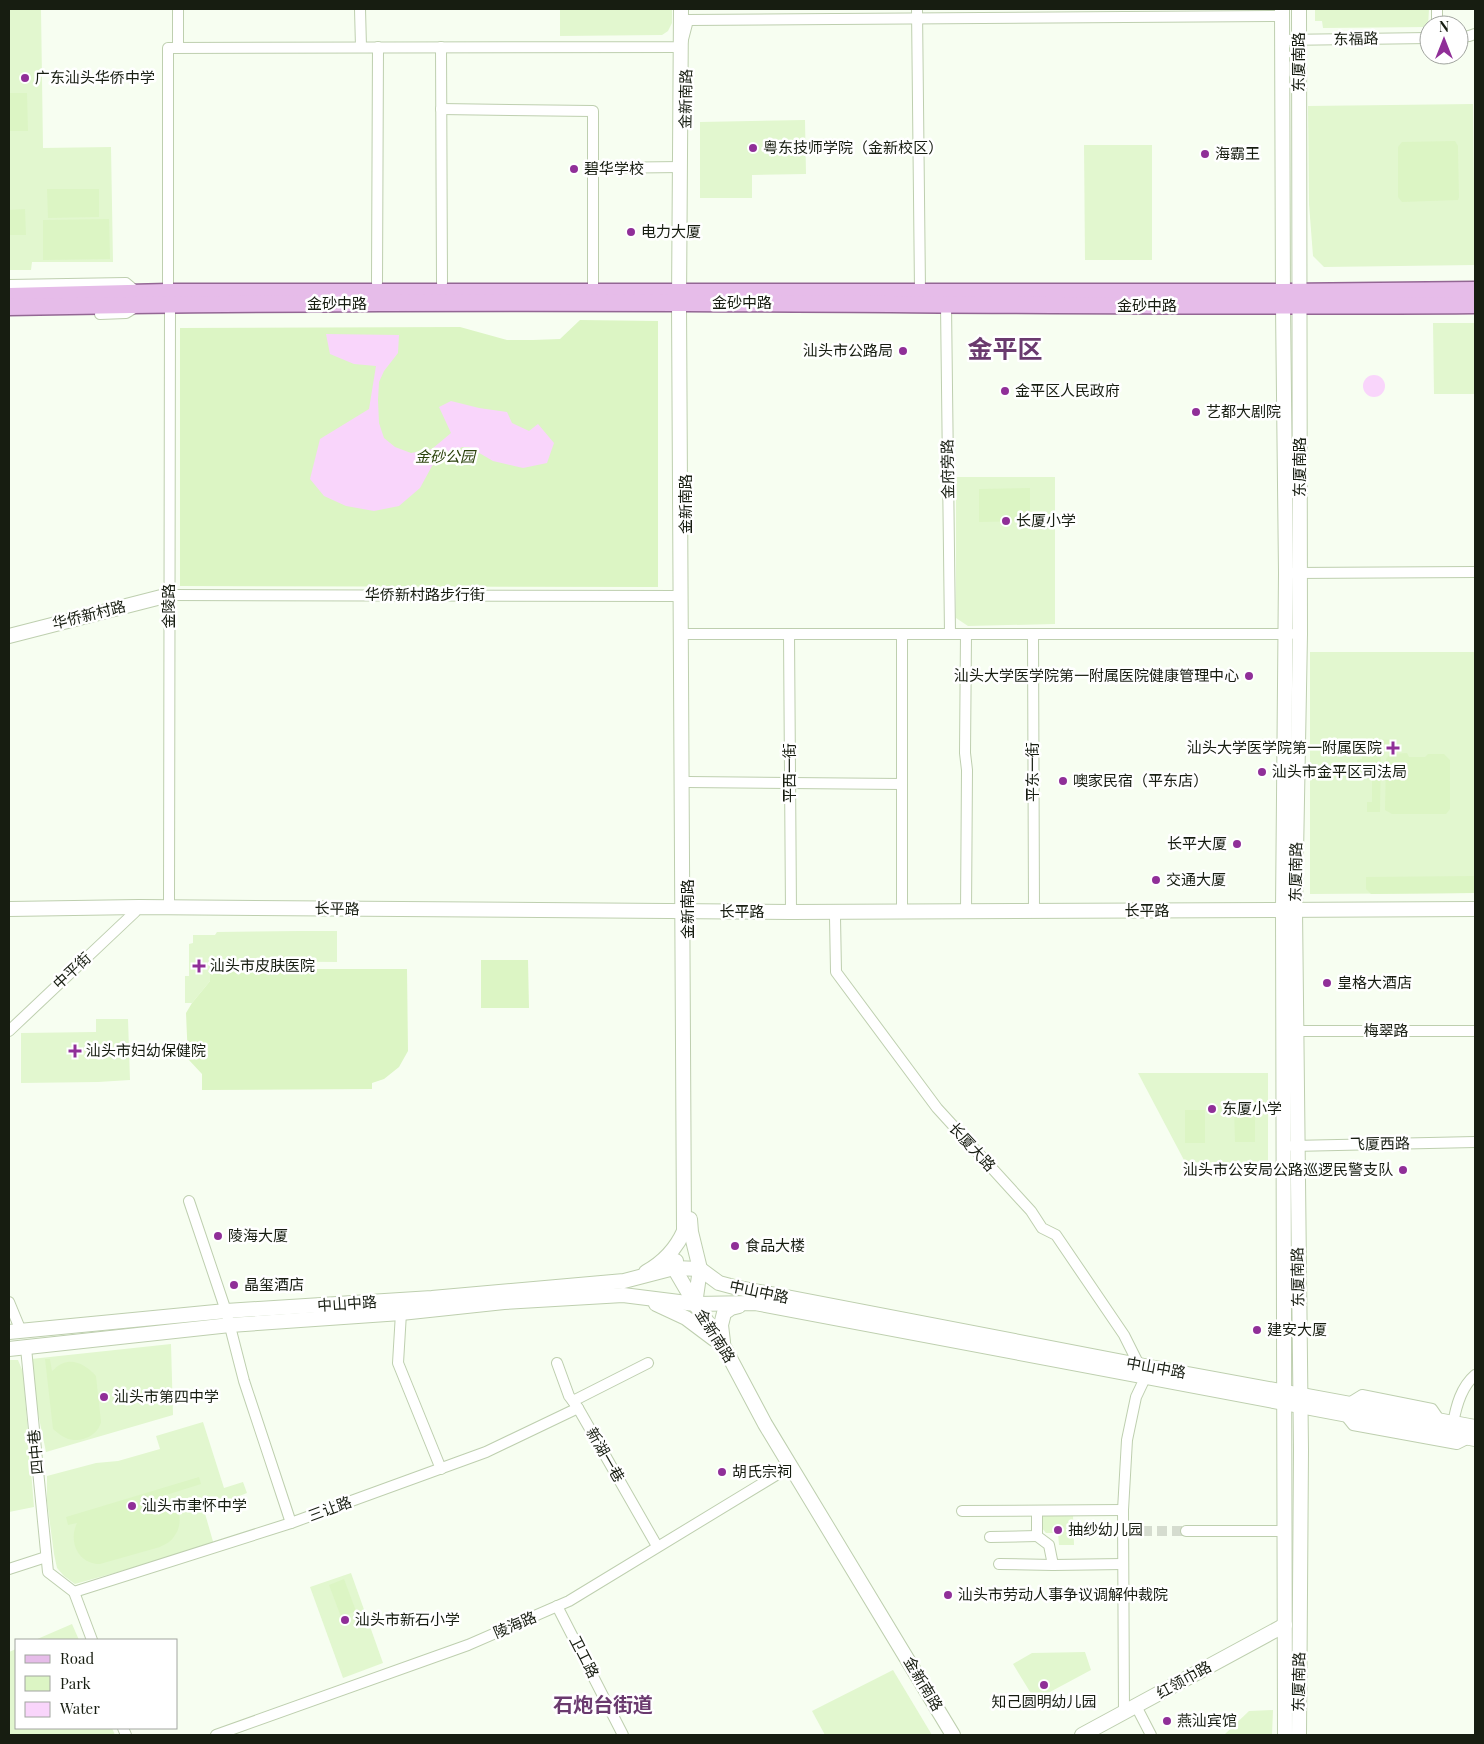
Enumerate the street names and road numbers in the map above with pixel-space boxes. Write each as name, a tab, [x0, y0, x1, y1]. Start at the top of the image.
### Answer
street label: 东福路	[1333, 28, 1379, 48]
street label: 东厦南路	[1288, 32, 1308, 92]
street label: 金新南路	[674, 69, 696, 129]
street label: 金砂中路	[712, 292, 772, 312]
street label: 金砂中路	[307, 293, 367, 313]
street label: 金砂中路	[1117, 295, 1177, 315]
street label: 东厦南路	[1289, 437, 1309, 497]
street label: 金府旁路	[936, 439, 958, 499]
street label: 金新南路	[675, 474, 695, 534]
street label: 金陵路	[158, 583, 178, 629]
street label: 华侨新村路步行街	[365, 584, 485, 604]
street label: 华侨新村路	[50, 595, 128, 633]
street label: 平东一街	[1022, 742, 1042, 802]
street label: 平西一街	[779, 743, 799, 803]
street label: 东厦南路	[1284, 842, 1306, 902]
street label: 金新南路	[677, 879, 697, 939]
street label: 长平路	[314, 898, 360, 918]
street label: 长平路	[1124, 900, 1170, 920]
street label: 长平路	[719, 901, 765, 921]
street label: 中平街	[48, 948, 95, 993]
street label: 梅翠路	[1363, 1020, 1409, 1040]
street label: 长厦大路	[945, 1118, 1001, 1175]
street label: 飞厦西路	[1350, 1132, 1410, 1154]
street label: 东厦南路	[1286, 1247, 1308, 1307]
street label: 中山中路	[728, 1275, 791, 1307]
street label: 中山中路	[316, 1291, 378, 1315]
street label: 金新南路	[691, 1305, 740, 1366]
street label: 中山中路	[1125, 1352, 1187, 1382]
street label: 新湖一巷	[582, 1424, 630, 1485]
street label: 四中巷	[23, 1429, 47, 1475]
street label: 三让路	[305, 1491, 354, 1525]
street label: 陵海路	[490, 1606, 539, 1642]
street label: 卫工路	[566, 1632, 604, 1681]
street label: 东厦南路	[1287, 1652, 1309, 1712]
street label: 金新南路	[900, 1653, 948, 1714]
street label: 红领巾路	[1152, 1656, 1215, 1702]

